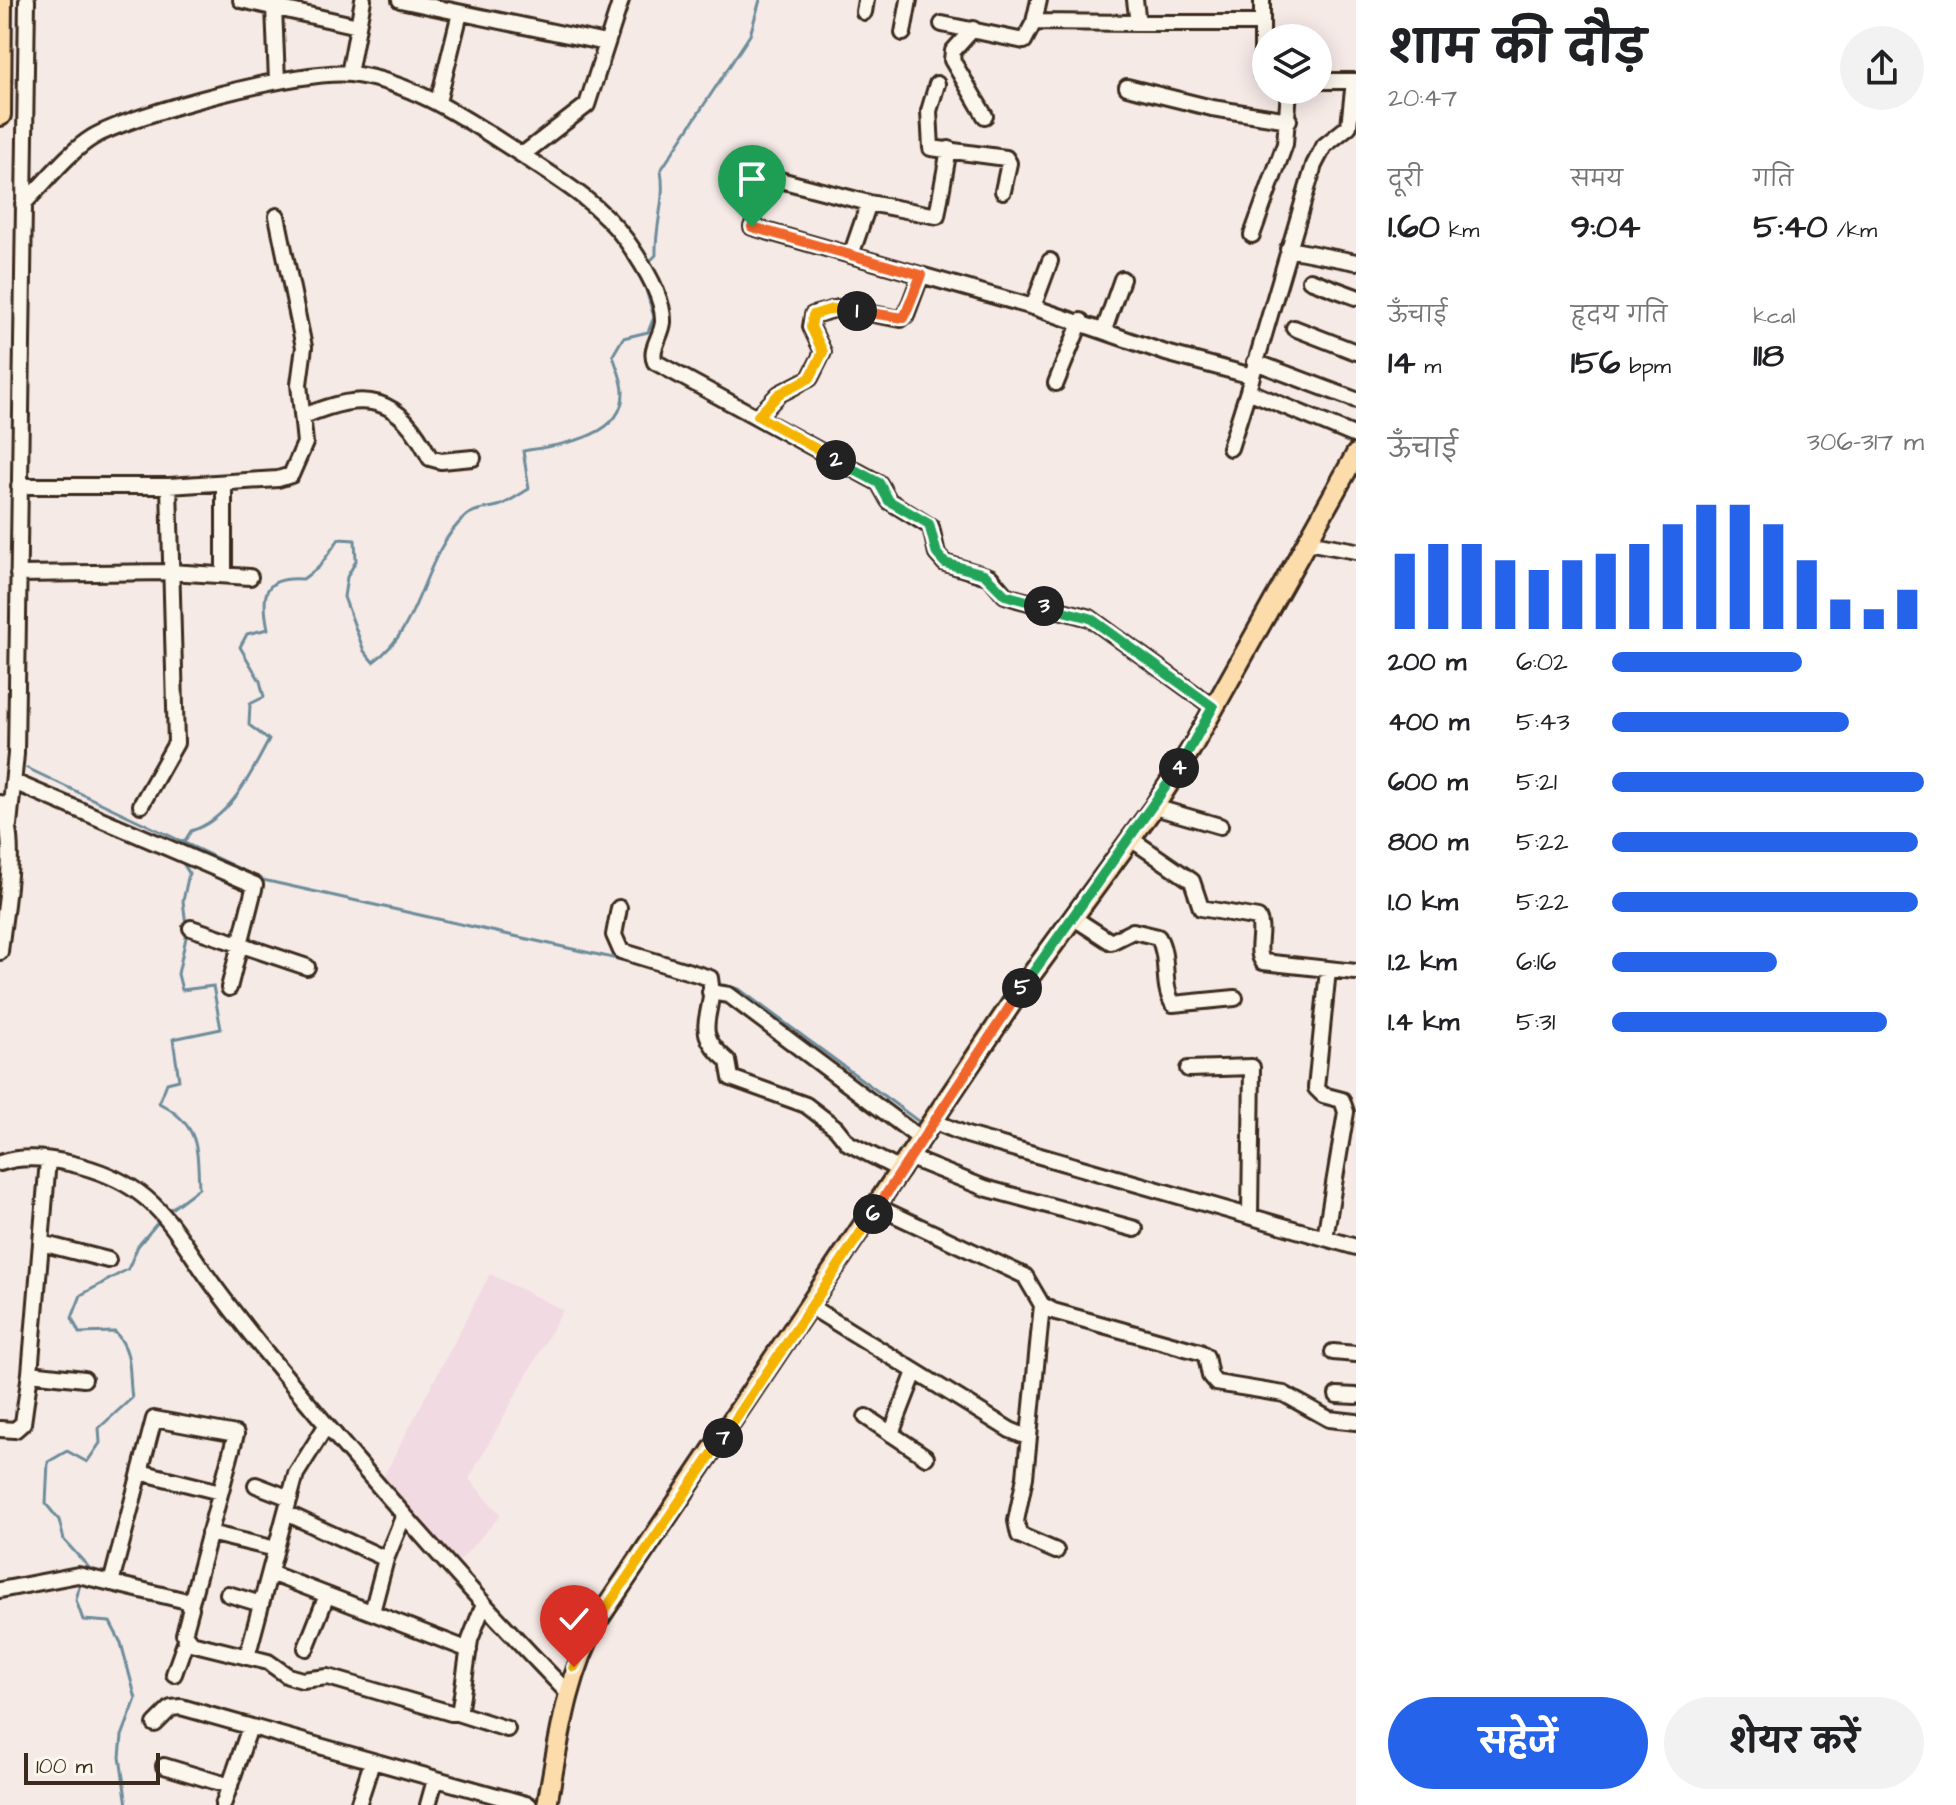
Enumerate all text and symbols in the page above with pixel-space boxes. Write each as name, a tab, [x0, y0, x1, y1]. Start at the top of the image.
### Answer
text: शाम की दौड़	[1388, 19, 1646, 80]
map controls	[1252, 24, 1332, 104]
button: layers	[1252, 24, 1332, 104]
button: share	[1840, 26, 1924, 110]
text: 20:47	[1388, 80, 1457, 116]
pin	[718, 145, 786, 227]
icon: arrive	[730, 157, 774, 201]
text: दूरी	[1388, 164, 1423, 195]
text: समय	[1571, 164, 1623, 195]
text: गति	[1753, 164, 1793, 195]
text: 1.60	[1388, 203, 1440, 251]
text: 9:04	[1571, 203, 1640, 251]
text: 5:40	[1753, 203, 1828, 251]
text: km	[1440, 215, 1479, 246]
text: /km	[1828, 215, 1877, 246]
pin: 1	[837, 291, 877, 331]
text: 1	[856, 295, 858, 326]
text: ऊँचाई	[1388, 300, 1447, 331]
text: हृदय गति	[1571, 300, 1667, 331]
text: kcal	[1753, 301, 1795, 332]
text: 118	[1753, 332, 1784, 380]
text: 14	[1388, 339, 1416, 387]
text: 156	[1571, 339, 1620, 387]
text: m	[1416, 351, 1441, 382]
text: bpm	[1620, 351, 1671, 382]
text: 306–317 m	[1807, 424, 1924, 460]
text: ऊँचाई	[1388, 431, 1458, 467]
pin: 2	[816, 440, 856, 480]
text: 2	[830, 444, 842, 475]
pin: 3	[1024, 586, 1064, 626]
text: 3	[1038, 590, 1050, 621]
text: 200 m	[1388, 644, 1466, 680]
text: 6:02	[1516, 644, 1568, 680]
text: 400 m	[1388, 704, 1469, 740]
text: 5:43	[1516, 704, 1570, 740]
pin: 4	[1159, 748, 1199, 788]
text: 4	[1172, 752, 1186, 783]
text: 600 m	[1388, 764, 1468, 800]
text: 5:21	[1516, 764, 1557, 800]
text: 800 m	[1388, 824, 1468, 860]
text: 5:22	[1516, 824, 1569, 860]
text: 1.0 km	[1388, 884, 1458, 920]
text: 5:22	[1516, 884, 1569, 920]
text: 1.2 km	[1388, 944, 1456, 980]
text: 6:16	[1516, 944, 1556, 980]
pin: 5	[1002, 968, 1042, 1008]
text: 5	[1014, 972, 1030, 1003]
text: 1.4 km	[1388, 1004, 1459, 1040]
text: 5:31	[1516, 1004, 1555, 1040]
pin: 6	[853, 1194, 893, 1234]
text: 6	[866, 1198, 880, 1229]
pin: 7	[703, 1418, 743, 1458]
text: 7	[716, 1422, 730, 1453]
pin	[540, 1585, 608, 1667]
icon: check	[552, 1597, 596, 1641]
button: सहेजें	[1388, 1697, 1648, 1789]
button: शेयर करें	[1664, 1697, 1924, 1789]
scale bar	[24, 1749, 160, 1785]
text: 100 m	[36, 1751, 93, 1782]

